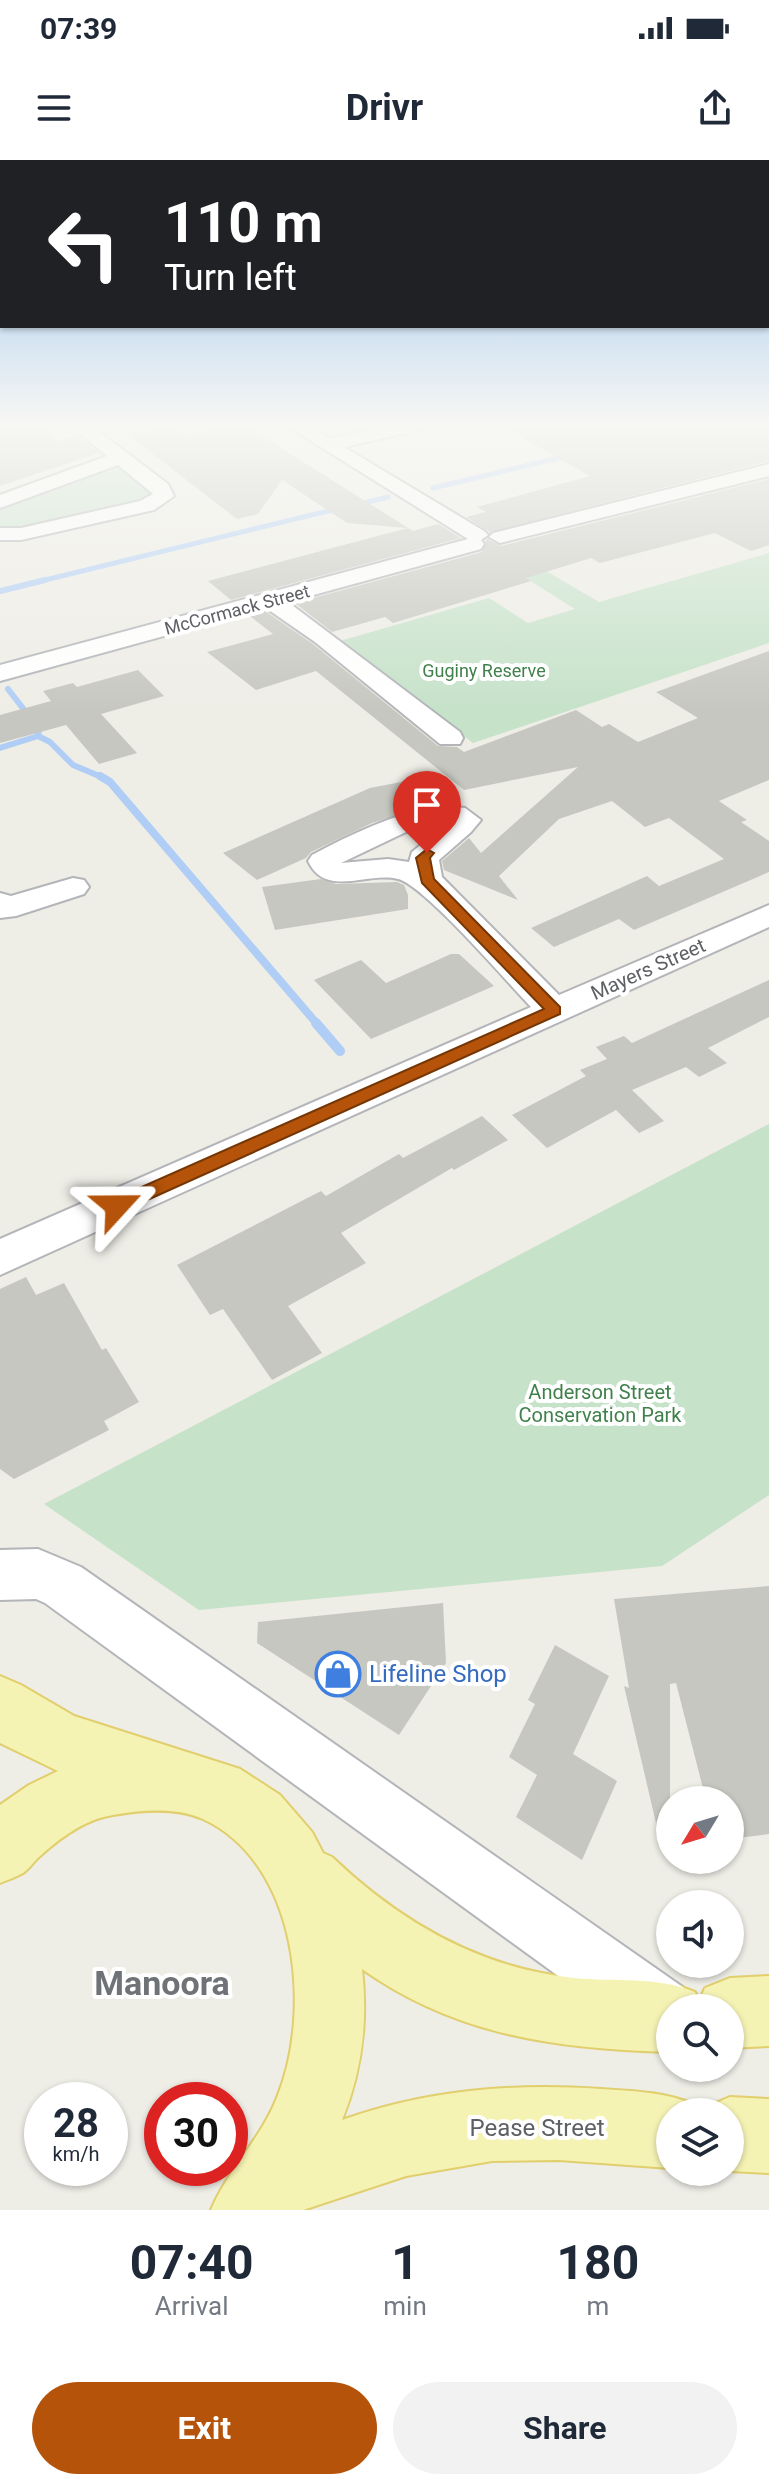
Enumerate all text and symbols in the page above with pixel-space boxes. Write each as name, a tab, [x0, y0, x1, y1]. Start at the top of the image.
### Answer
text: 07:39	[40, 11, 117, 46]
icon: menu	[32, 86, 76, 130]
icon: share	[693, 86, 737, 130]
text: Drivr	[346, 87, 423, 129]
text: 110 m	[164, 190, 323, 256]
icon: left	[32, 192, 136, 296]
text: Turn left	[164, 257, 297, 299]
street label: McCormack Street	[162, 580, 312, 639]
park label: Guginy Reserve	[422, 660, 546, 681]
pin	[393, 771, 461, 853]
icon: arrive	[405, 783, 449, 827]
street label: Mayers Street	[587, 933, 709, 1005]
position arrow	[75, 1164, 159, 1248]
park label: Anderson Street Conservation Park	[519, 1380, 682, 1427]
shop icon: Lifeline Shop	[314, 1650, 362, 1698]
place label: Lifeline Shop	[369, 1660, 507, 1688]
north arrow	[656, 1786, 744, 1874]
map controls	[656, 1786, 744, 2186]
button: sound	[656, 1890, 744, 1978]
district label: Manoora	[94, 1963, 230, 2003]
button: search	[656, 1994, 744, 2082]
speed limit sign: 30	[144, 2082, 248, 2186]
button: layers	[656, 2098, 744, 2186]
text: 28	[53, 2100, 99, 2147]
street label: Pease Street	[469, 2114, 605, 2142]
text: km/h	[53, 2142, 99, 2166]
text: 07:40	[130, 2234, 253, 2291]
text: 1	[391, 2234, 419, 2291]
text: 180	[557, 2234, 639, 2291]
text: Arrival	[155, 2291, 229, 2321]
text: min	[383, 2291, 427, 2321]
text: m	[586, 2291, 609, 2321]
button: Exit	[32, 2382, 377, 2474]
button: Share	[393, 2382, 737, 2474]

